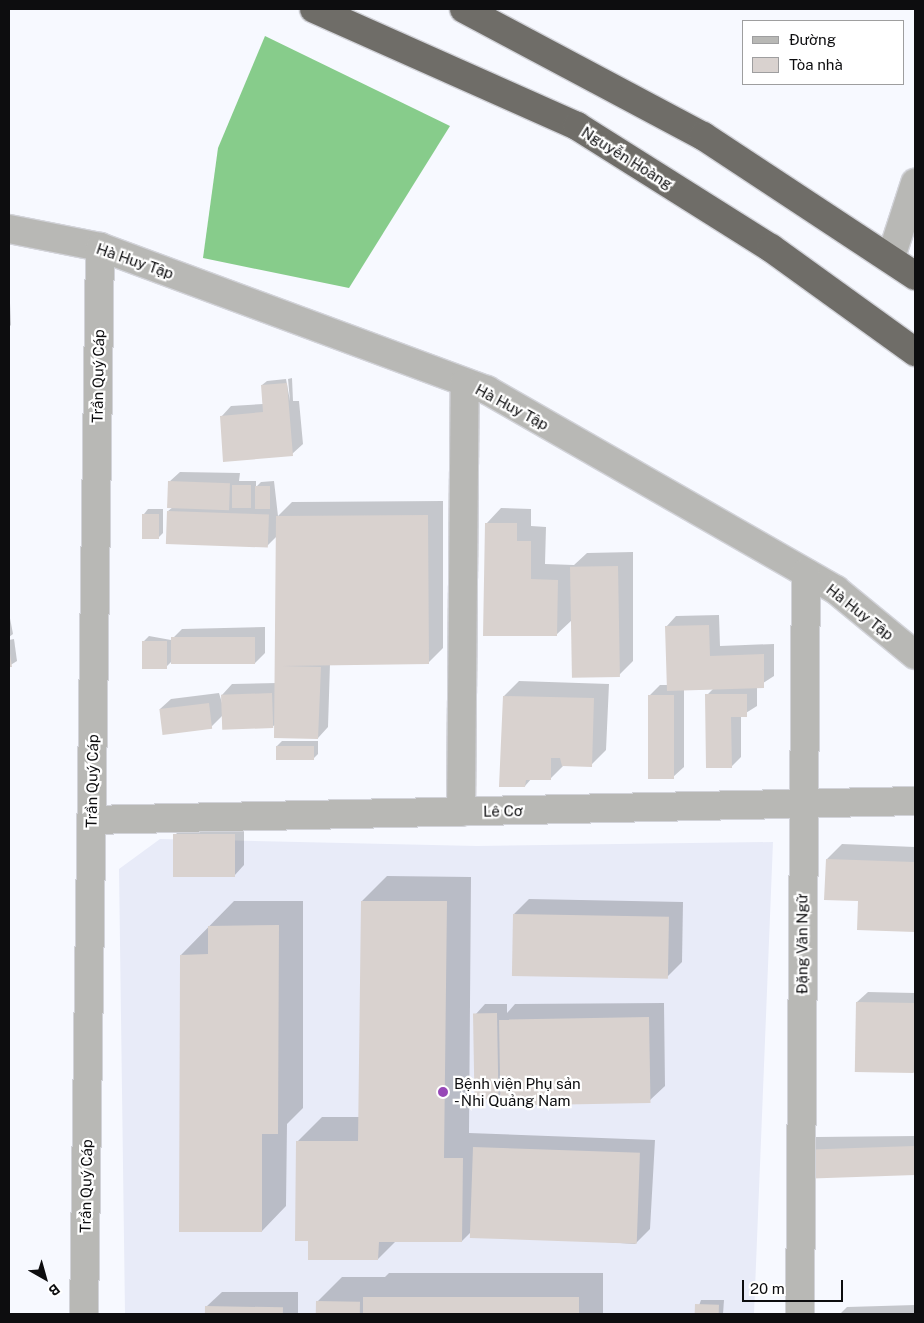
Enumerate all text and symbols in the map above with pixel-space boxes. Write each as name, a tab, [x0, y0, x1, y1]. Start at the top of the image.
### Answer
legend	[742, 20, 904, 85]
text: Đường	[789, 31, 836, 48]
text: Tòa nhà	[789, 56, 843, 73]
street label: Nguyễn Hoàng	[578, 123, 676, 193]
street label: Hà Huy Tập	[94, 239, 176, 283]
street label: Trần Quý Cáp	[88, 329, 108, 423]
street label: Hà Huy Tập	[472, 380, 552, 434]
street label: Hà Huy Tập	[823, 580, 897, 644]
street label: Trần Quý Cáp	[82, 734, 102, 828]
street label: Lê Cơ	[483, 802, 523, 820]
street label: Đặng Văn Ngữ	[793, 894, 811, 994]
place label: Bệnh viện Phụ sản - Nhi Quảng Nam	[454, 1074, 581, 1109]
marker: Bệnh viện Phụ sản - Nhi Quảng Nam	[436, 1085, 450, 1099]
street label: Trần Quý Cáp	[76, 1139, 96, 1233]
north arrow	[20, 1253, 70, 1303]
scale bar	[744, 1270, 845, 1302]
text: 20 m	[750, 1280, 785, 1297]
text: B	[46, 1281, 63, 1299]

